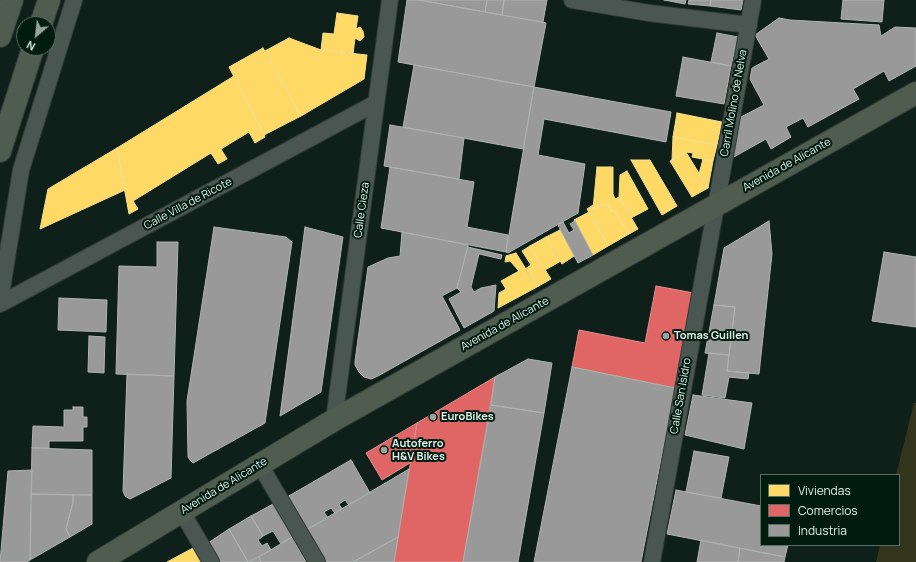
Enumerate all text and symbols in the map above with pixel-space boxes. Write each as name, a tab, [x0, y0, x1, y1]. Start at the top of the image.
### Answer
north arrow	[16, 16, 56, 56]
text: N	[24, 38, 38, 55]
street label: Carril Molino de Nelva	[718, 48, 750, 158]
street label: Avenida de Alicante	[741, 135, 833, 195]
street label: Calle Villa de Ricote	[142, 175, 234, 233]
street label: Calle Cieza	[352, 181, 372, 239]
street label: Avenida de Alicante	[459, 294, 551, 354]
place label: Tomas Guillen	[674, 329, 748, 343]
marker: Tomas Guillen	[661, 331, 671, 341]
street label: Calle San Isidro	[668, 357, 694, 435]
place label: EuroBikes	[441, 410, 494, 424]
marker: EuroBikes	[428, 412, 438, 422]
place label: Autoferro H&V Bikes	[392, 437, 445, 463]
marker: Autoferro H&V Bikes	[379, 445, 389, 455]
street label: Avenida de Alicante	[178, 455, 270, 517]
legend	[760, 474, 900, 546]
text: Viviendas	[798, 482, 851, 499]
text: Comercios	[798, 502, 858, 519]
text: Industria	[798, 522, 847, 539]

